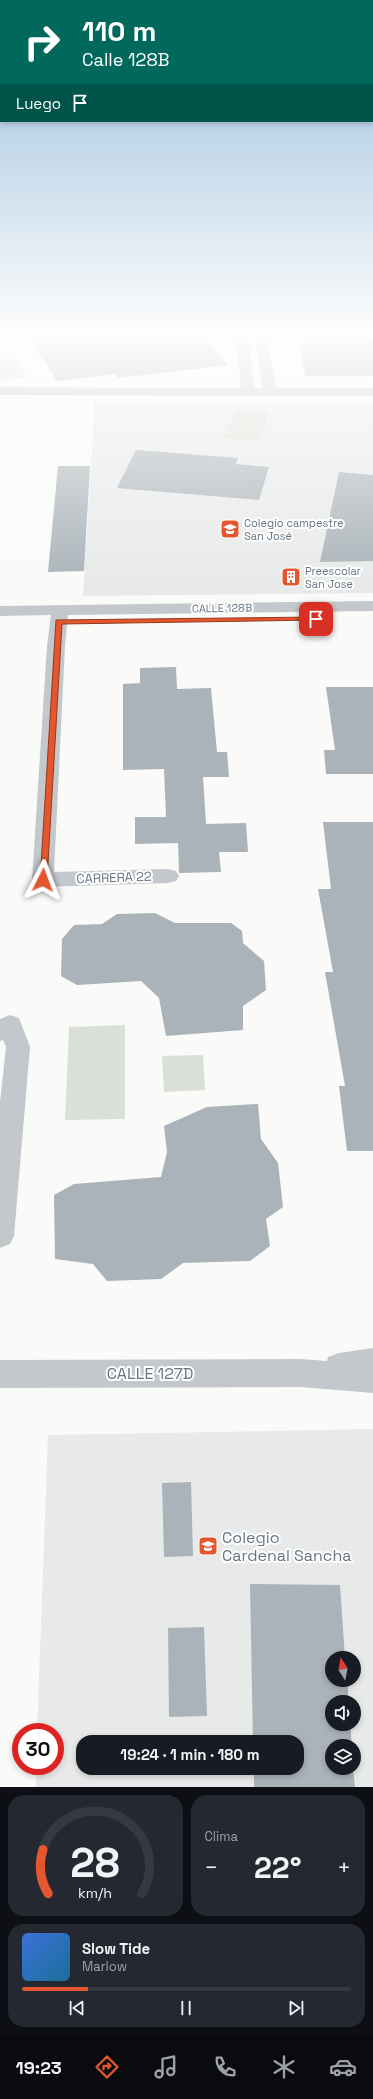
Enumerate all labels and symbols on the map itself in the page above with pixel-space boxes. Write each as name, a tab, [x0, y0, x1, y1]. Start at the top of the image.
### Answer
place label: Colegio campestre San José	[244, 516, 344, 543]
school or university icon: Colegio campestre San José	[219, 518, 241, 540]
place label: Preescolar San Jose	[305, 564, 361, 591]
building icon: Preescolar San Jose	[280, 566, 302, 588]
street label: CALLE 128B	[192, 600, 252, 616]
pin	[299, 602, 333, 636]
position arrow	[22, 859, 64, 901]
street label: CARRERA 22	[76, 868, 152, 887]
street label: CALLE 127D	[107, 1363, 193, 1384]
place label: Colegio Cardenal Sancha	[222, 1527, 351, 1566]
school or university icon: Colegio Cardenal Sancha	[197, 1535, 219, 1557]
north arrow	[325, 1651, 361, 1687]
speed limit sign: 30	[12, 1723, 64, 1775]

